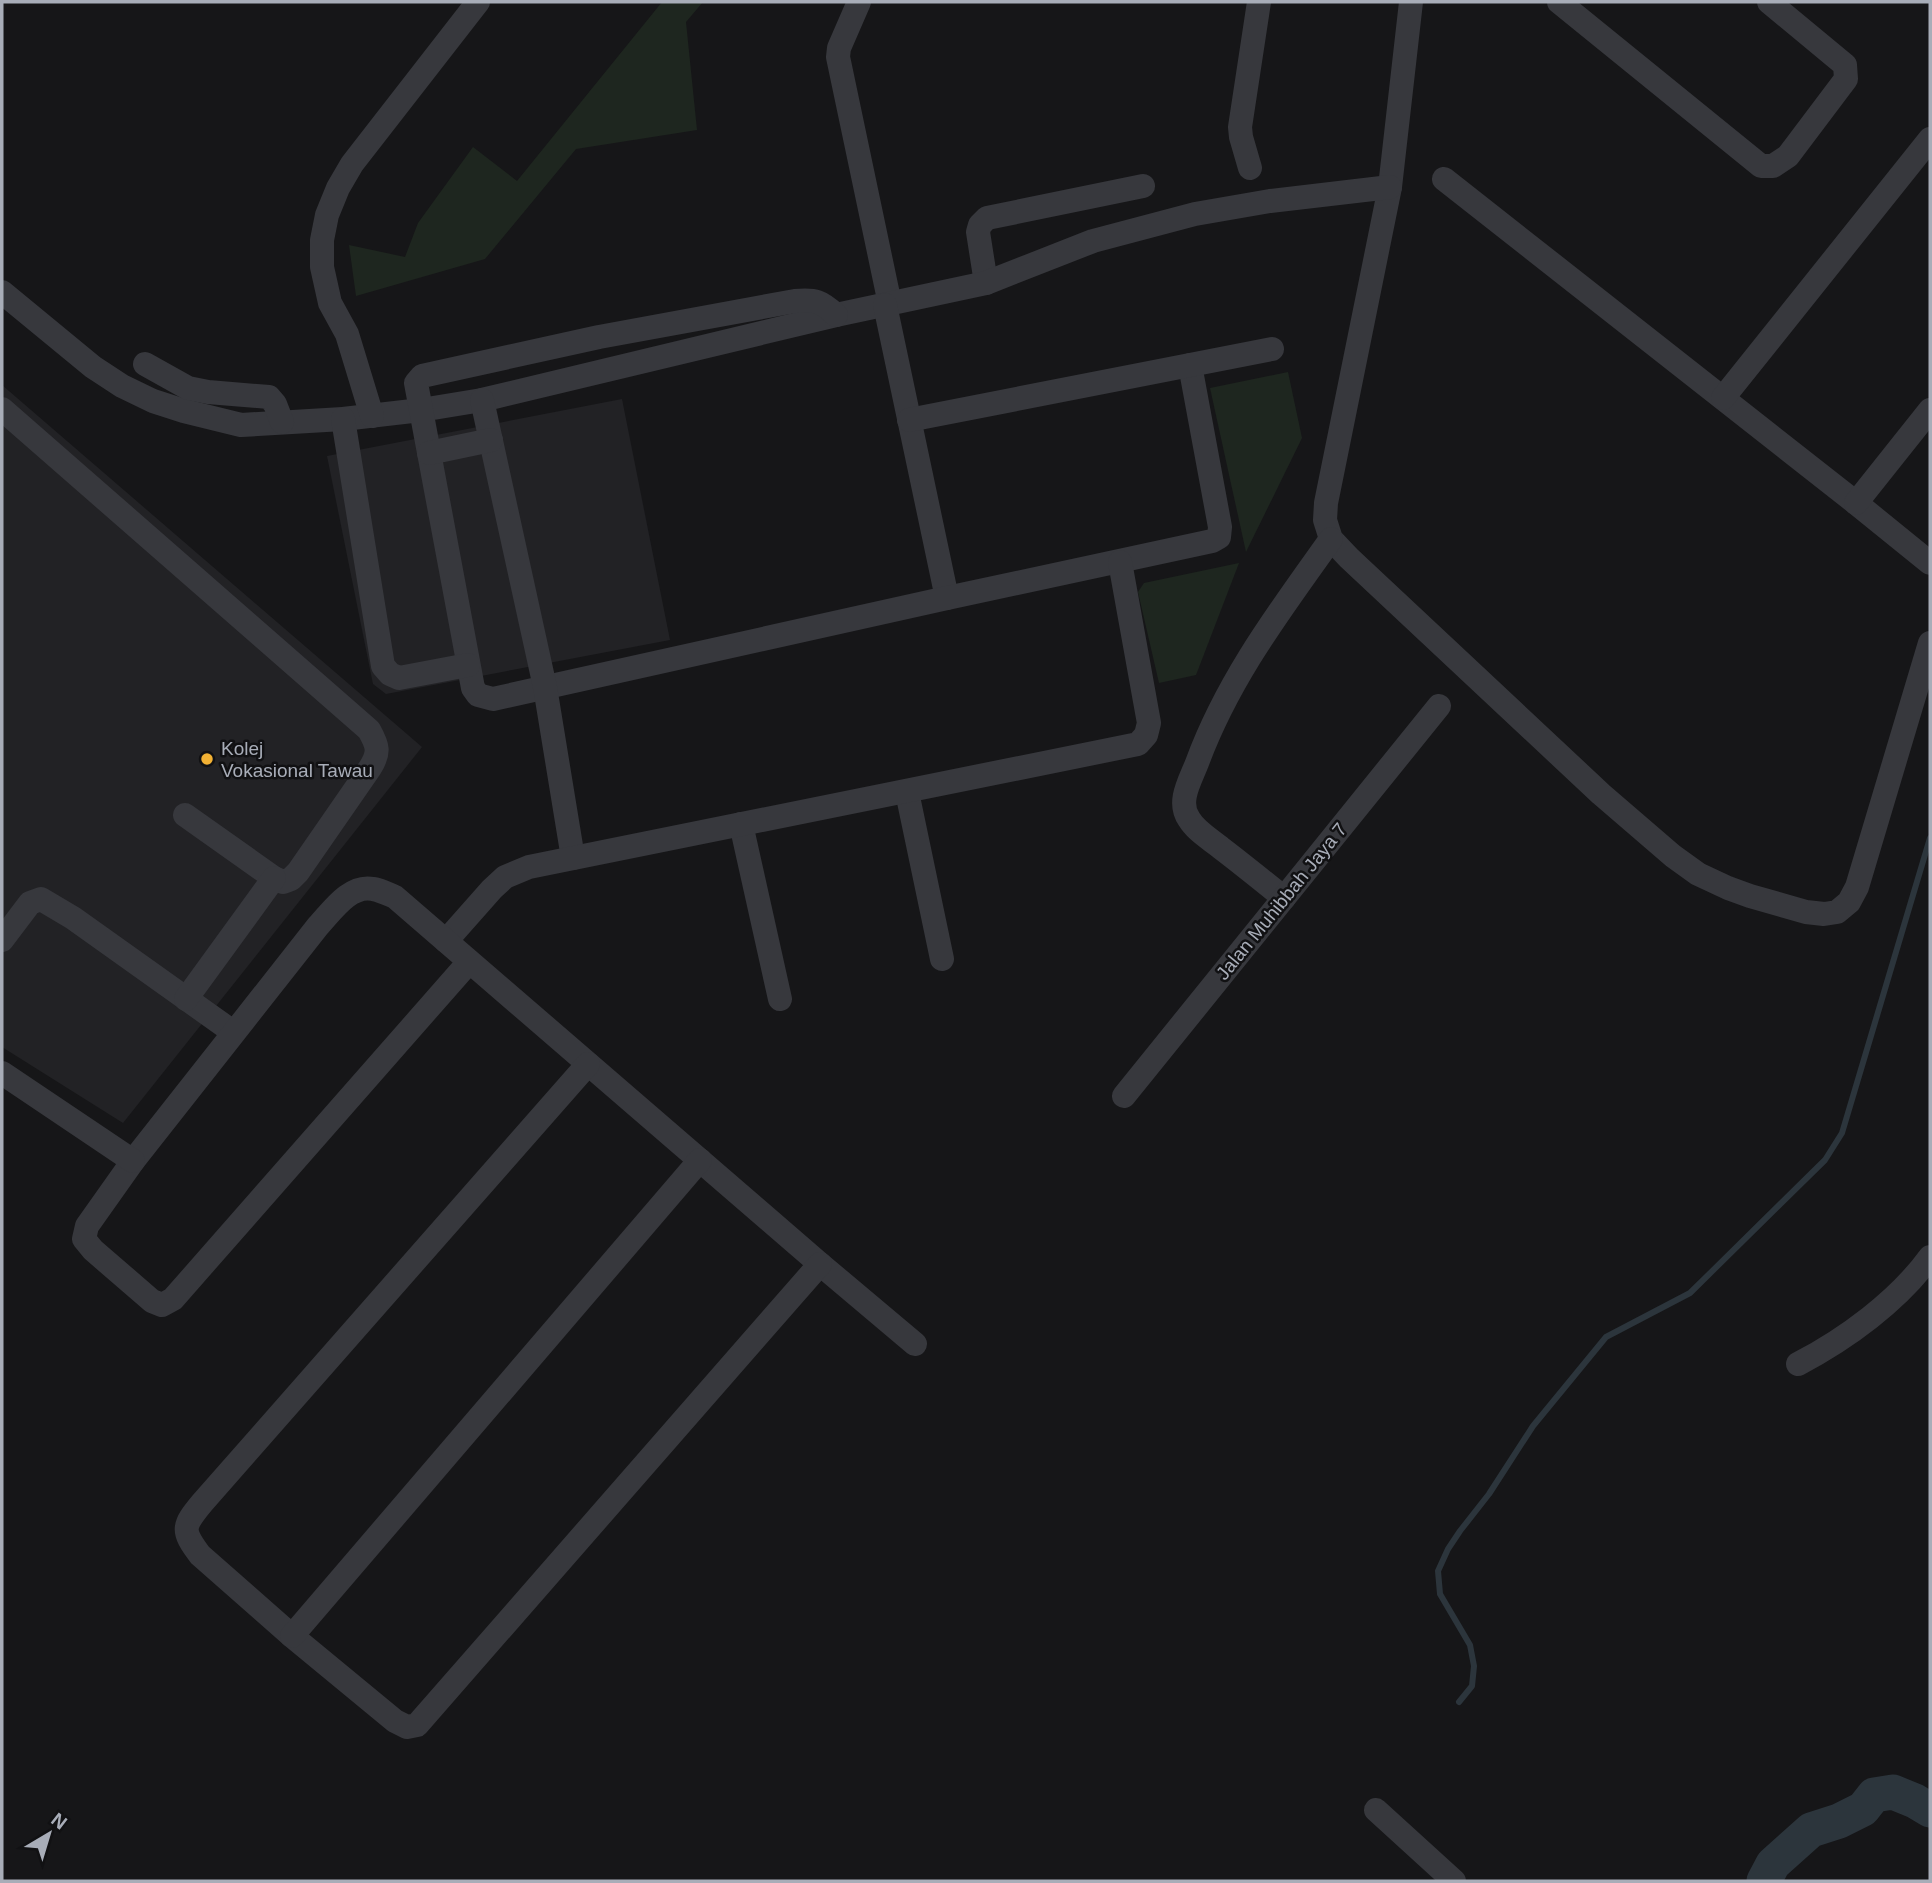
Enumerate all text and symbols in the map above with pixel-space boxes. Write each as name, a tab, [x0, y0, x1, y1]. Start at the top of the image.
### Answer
place label: Kolej Vokasional Tawau	[221, 738, 373, 781]
marker: Kolej Vokasional Tawau	[199, 751, 215, 767]
street label: Jalan Muhibbah Jaya 7	[1212, 819, 1351, 984]
north arrow	[14, 1799, 84, 1869]
text: N	[47, 1808, 71, 1833]

